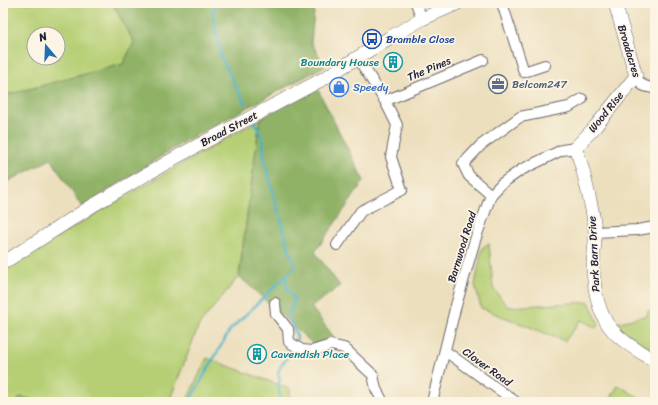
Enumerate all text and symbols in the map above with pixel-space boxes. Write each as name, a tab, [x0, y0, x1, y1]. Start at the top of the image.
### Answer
street label: Broadacres	[612, 22, 646, 81]
north arrow	[26, 26, 66, 66]
text: N	[35, 27, 50, 48]
bus stop icon: Bramble Close	[361, 28, 383, 50]
place label: Bramble Close	[386, 30, 455, 49]
building icon: Boundary House	[382, 51, 404, 73]
street label: The Pines	[404, 51, 454, 87]
place label: Boundary House	[301, 53, 380, 72]
office icon: Belcom247	[487, 73, 509, 95]
place label: Belcom247	[512, 75, 567, 94]
shop icon: Speedy	[328, 76, 350, 98]
place label: Speedy	[353, 78, 389, 97]
street label: Wood Rise	[583, 87, 629, 137]
street label: Broad Street	[197, 106, 261, 152]
street label: Barnwood Road	[442, 208, 482, 285]
street label: Park Barn Drive	[583, 215, 605, 293]
building icon: Cavendish Place	[246, 343, 268, 365]
street label: Clover Road	[458, 343, 517, 392]
place label: Cavendish Place	[271, 345, 349, 364]

